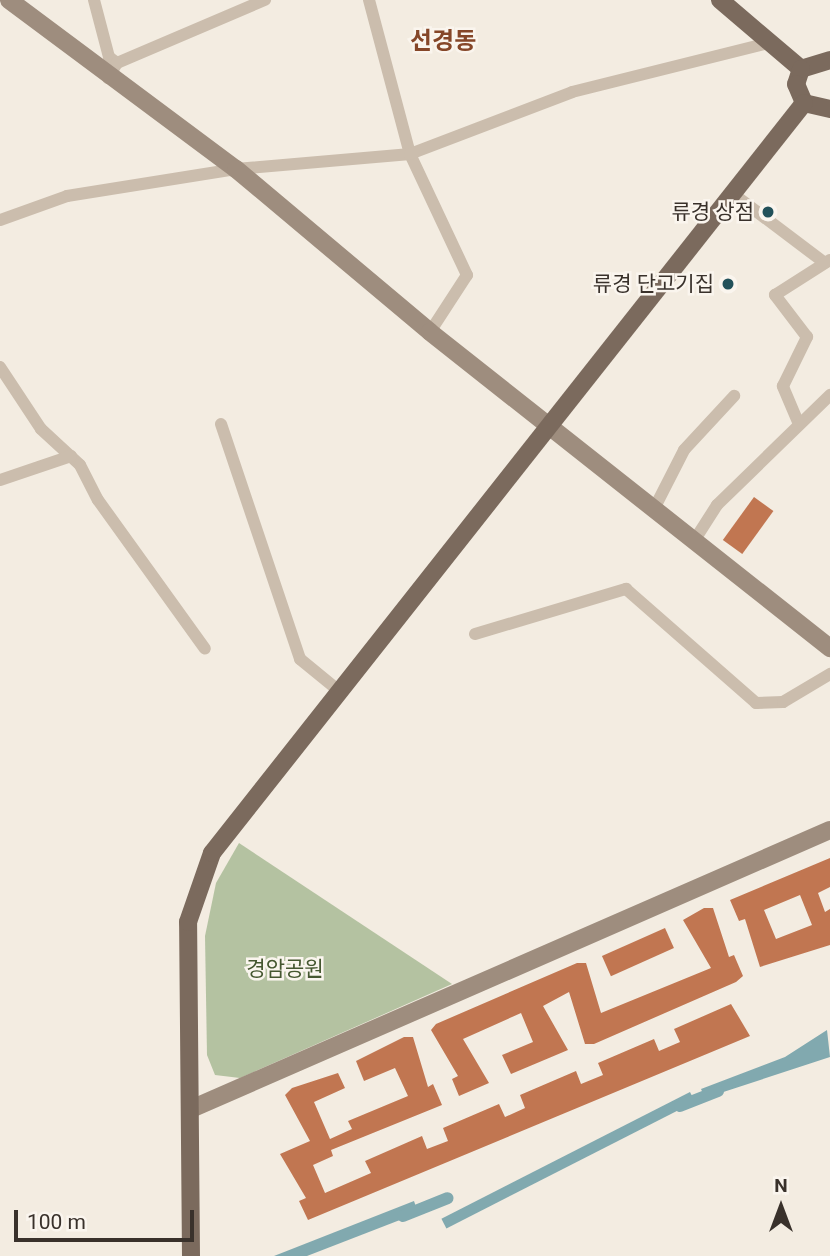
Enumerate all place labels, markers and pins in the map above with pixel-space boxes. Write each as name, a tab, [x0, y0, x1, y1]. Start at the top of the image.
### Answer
place label: 류경 상점	[672, 199, 754, 225]
marker: 류경 상점	[760, 204, 776, 220]
place label: 류경 단고기집	[593, 271, 714, 297]
marker: 류경 단고기집	[720, 276, 736, 292]

